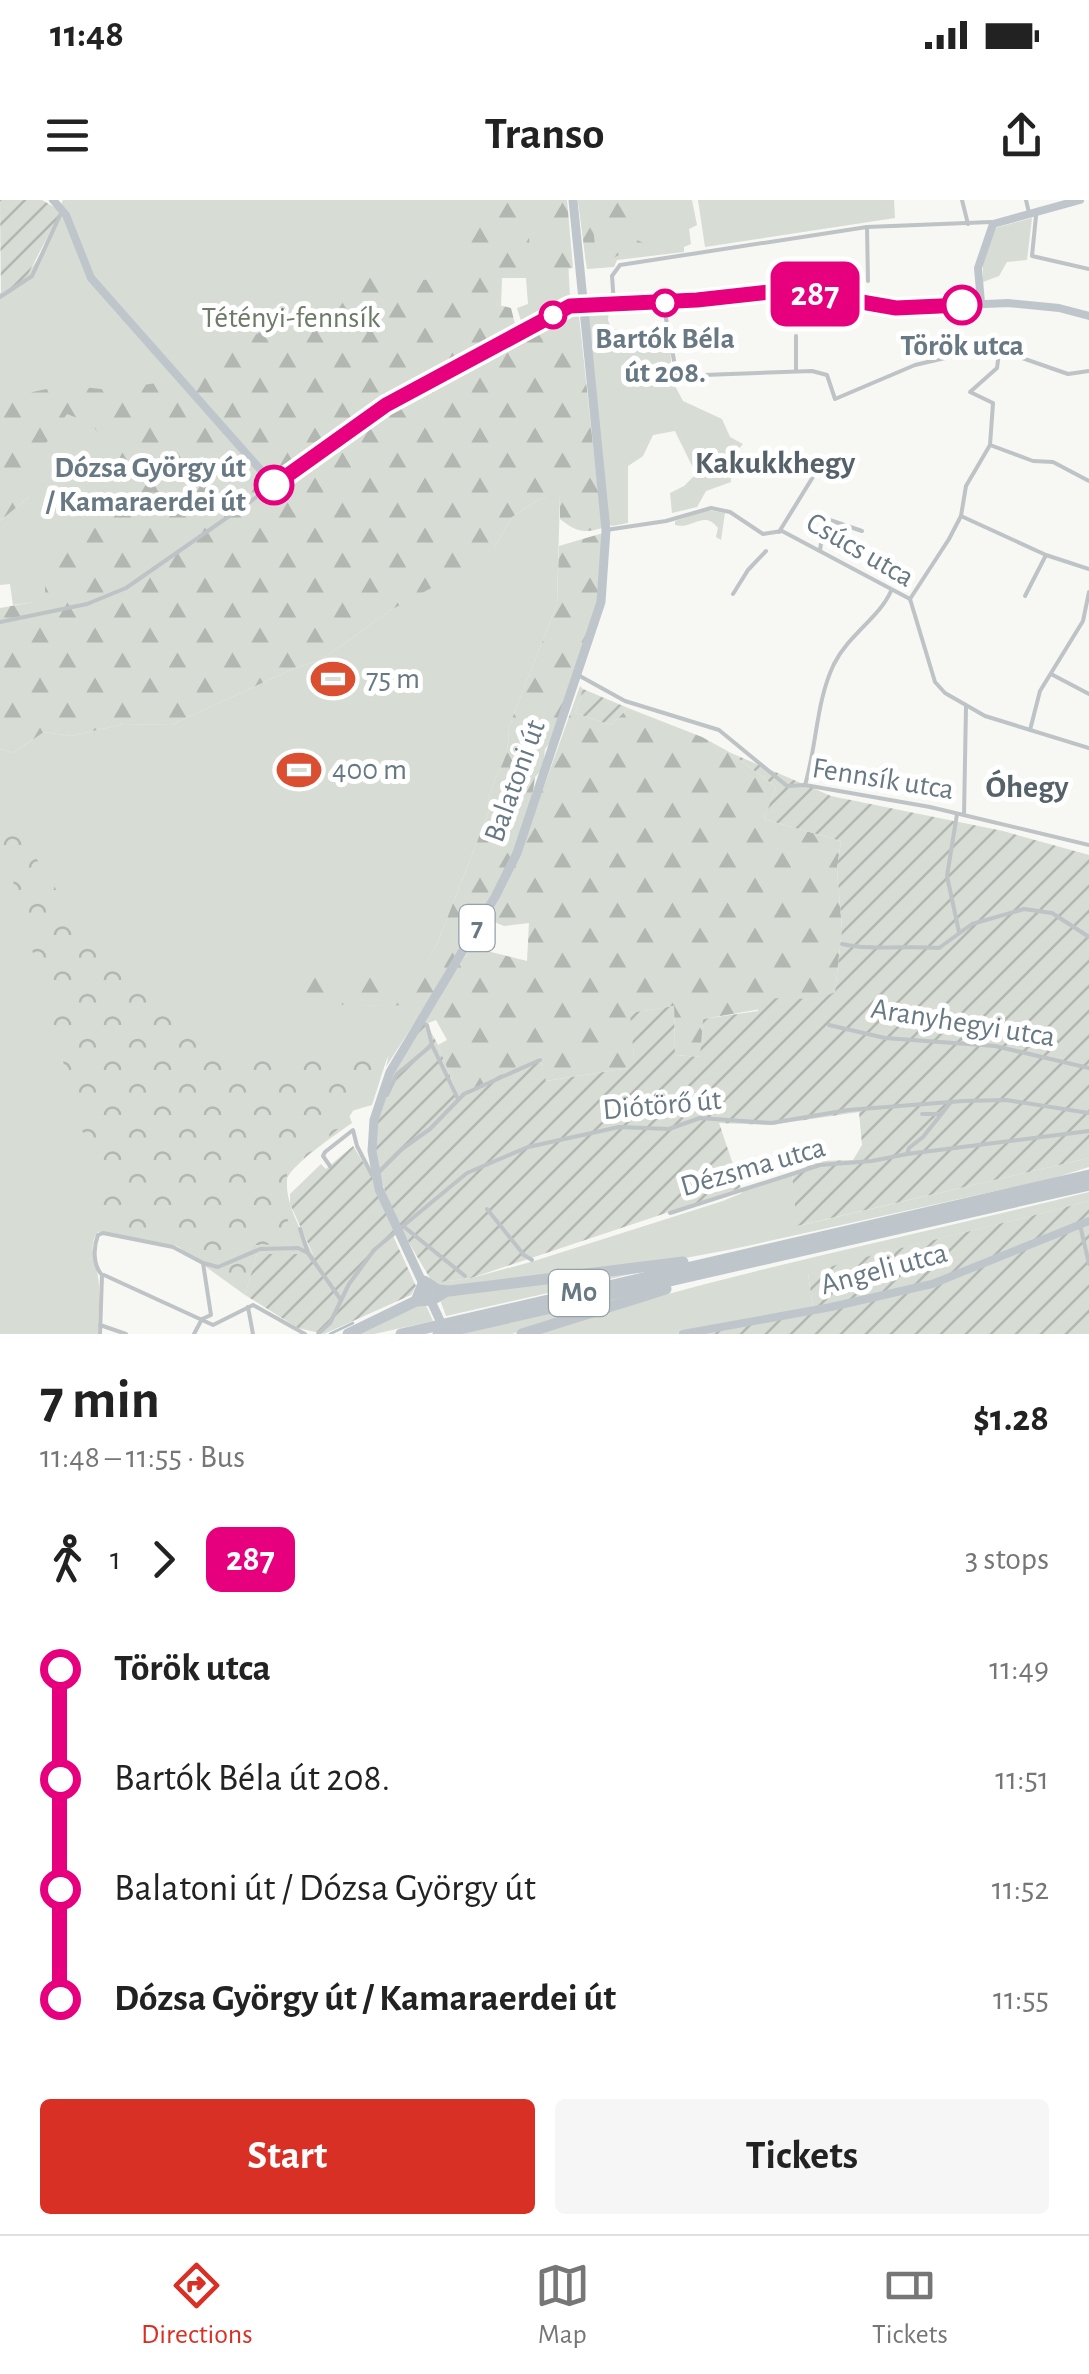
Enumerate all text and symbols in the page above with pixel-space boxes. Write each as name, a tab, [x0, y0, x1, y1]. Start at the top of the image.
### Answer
text: 11:48	[50, 16, 124, 54]
icon: menu	[40, 108, 95, 163]
icon: share	[994, 108, 1049, 163]
text: Transo	[485, 112, 604, 157]
line badge: 287	[758, 262, 872, 326]
text: 287	[791, 277, 839, 312]
marker: Török utca	[943, 286, 981, 324]
marker: Bartók Béla út 208.	[652, 290, 678, 316]
unlabelled marker	[540, 302, 566, 328]
park label: Tétényi-fennsík	[202, 303, 381, 333]
place label: Bartók Béla út 208.	[595, 324, 735, 388]
place label: Török utca	[900, 331, 1024, 361]
district label: Kakukkhegy	[695, 447, 856, 479]
place label: Dózsa György út / Kamaraerdei út	[45, 453, 246, 517]
marker: Dózsa György út / Kamaraerdei út	[255, 466, 293, 504]
street label: Csúcs utca	[801, 507, 919, 593]
sports icon: 75 m	[309, 655, 357, 703]
place label: 75 m	[366, 664, 420, 694]
street label: Balatoni út	[479, 716, 551, 846]
sports icon: 400 m	[275, 746, 323, 794]
street label: Fennsík utca	[810, 753, 956, 805]
place label: 400 m	[332, 755, 407, 785]
district label: Óhegy	[985, 769, 1069, 803]
road number: 7	[460, 905, 494, 951]
street label: Aranyhegyi utca	[869, 994, 1057, 1052]
street label: Diótörő út	[601, 1085, 723, 1125]
street label: Dézsma utca	[677, 1132, 829, 1202]
street label: Angeli utca	[817, 1238, 951, 1300]
road number: M0	[549, 1270, 609, 1316]
text: 7 min	[40, 1373, 160, 1428]
text: $1.28	[973, 1400, 1049, 1438]
text: 11:48 – 11:55 · Bus	[40, 1441, 245, 1473]
icon: walk	[40, 1532, 95, 1587]
icon: forward	[136, 1532, 191, 1587]
text: 287	[226, 1542, 275, 1577]
text: 1	[110, 1543, 121, 1575]
text: 3 stops	[965, 1543, 1049, 1575]
text: Török utca	[114, 1650, 271, 1688]
text: 11:49	[989, 1653, 1049, 1685]
text: Bartók Béla út 208.	[114, 1760, 390, 1798]
text: 11:51	[995, 1763, 1049, 1795]
text: Balatoni út / Dózsa György út	[114, 1870, 536, 1908]
text: 11:52	[992, 1873, 1049, 1905]
text: Dózsa György út / Kamaraerdei út	[114, 1980, 616, 2018]
text: 11:55	[993, 1983, 1049, 2015]
button: Start	[40, 2099, 535, 2214]
button: Tickets	[555, 2099, 1049, 2214]
tab: Directions	[141, 2258, 253, 2352]
tab: Map	[535, 2258, 590, 2352]
tab: Tickets	[872, 2258, 948, 2352]

